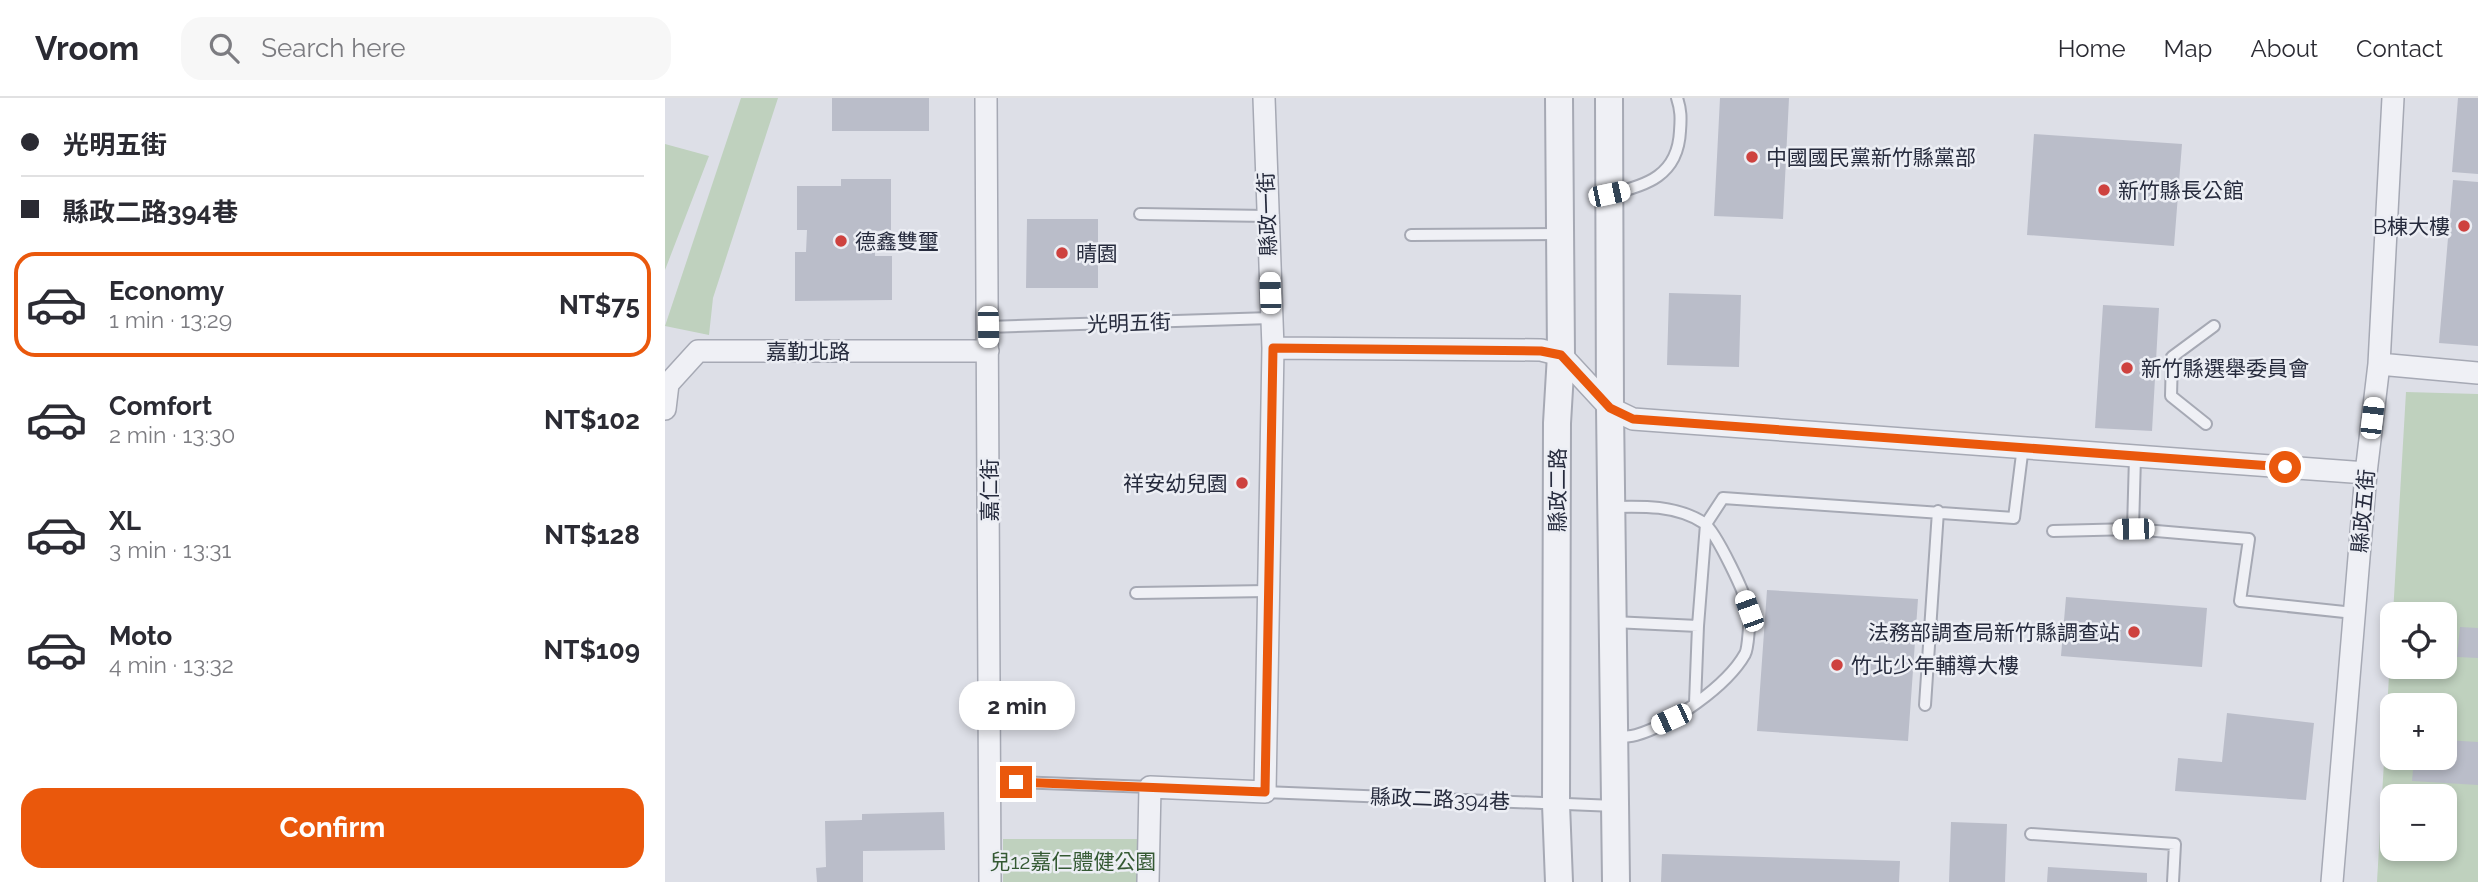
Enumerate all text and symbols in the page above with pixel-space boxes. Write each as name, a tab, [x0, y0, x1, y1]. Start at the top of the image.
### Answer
search box	[181, 17, 671, 80]
text: Vroom	[35, 29, 139, 68]
icon: search	[205, 29, 243, 67]
text: Search here	[261, 33, 406, 63]
text: Home	[2058, 34, 2126, 63]
text: Map	[2164, 34, 2212, 63]
text: About	[2250, 34, 2318, 63]
text: Contact	[2356, 34, 2443, 63]
text: 光明五街	[63, 130, 167, 160]
place label: 中國國民黨新竹縣黨部	[1766, 145, 1976, 170]
marker: 中國國民黨新竹縣黨部	[1744, 149, 1760, 165]
street label: 縣政一街	[1253, 172, 1281, 256]
place label: 新竹縣長公館	[2118, 178, 2244, 203]
car	[1587, 179, 1632, 209]
marker: 新竹縣長公館	[2096, 182, 2112, 198]
text: 縣政二路394巷	[63, 197, 238, 227]
place label: B棟大樓	[2373, 214, 2450, 239]
marker: B棟大樓	[2456, 218, 2472, 234]
place label: 德鑫雙璽	[855, 229, 939, 254]
marker: 德鑫雙璽	[833, 233, 849, 249]
place label: 晴園	[1076, 241, 1118, 266]
marker: 晴園	[1054, 245, 1070, 261]
car	[1259, 272, 1282, 314]
icon: car	[25, 273, 88, 336]
text: Economy	[109, 276, 224, 306]
text: NT$75	[559, 290, 640, 320]
text: 1 min · 13:29	[109, 306, 232, 333]
car	[978, 306, 999, 348]
street label: 光明五街	[1087, 309, 1171, 337]
street label: 嘉勤北路	[766, 339, 850, 364]
place label: 新竹縣選舉委員會	[2141, 356, 2309, 381]
marker: 新竹縣選舉委員會	[2119, 360, 2135, 376]
icon: car	[25, 388, 88, 451]
text: Comfort	[109, 391, 212, 421]
car	[2360, 396, 2385, 440]
text: NT$102	[544, 405, 640, 435]
text: 2 min · 13:30	[109, 421, 235, 448]
street label: 縣政二路	[1545, 448, 1570, 532]
route start	[2269, 451, 2301, 483]
street label: 嘉仁街	[977, 459, 1002, 522]
street label: 縣政五街	[2347, 468, 2379, 554]
place label: 祥安幼兒園	[1123, 471, 1228, 496]
marker: 祥安幼兒園	[1234, 475, 1250, 491]
icon: car	[25, 503, 88, 566]
text: XL	[109, 506, 141, 536]
car	[2112, 518, 2155, 540]
text: NT$128	[544, 520, 640, 550]
text: 3 min · 13:31	[109, 536, 231, 563]
car	[1732, 588, 1767, 634]
map controls	[2380, 602, 2457, 861]
button: locate	[2380, 602, 2457, 679]
icon: car	[25, 618, 88, 681]
place label: 法務部調查局新竹縣調查站	[1868, 620, 2120, 645]
text: Moto	[109, 621, 172, 651]
marker: 法務部調查局新竹縣調查站	[2126, 624, 2142, 640]
text: NT$109	[543, 635, 640, 665]
text: 4 min · 13:32	[109, 651, 234, 678]
place label: 竹北少年輔導大樓	[1851, 653, 2019, 678]
marker: 竹北少年輔導大樓	[1829, 657, 1845, 673]
callout: 2 min	[958, 680, 1074, 730]
text: 2 min	[987, 692, 1047, 719]
button: +	[2380, 693, 2457, 770]
car	[1648, 701, 1695, 737]
route end	[1000, 766, 1032, 798]
street label: 縣政二路394巷	[1370, 784, 1510, 814]
button: −	[2380, 784, 2457, 861]
button: Confirm	[21, 788, 644, 868]
park label: 兒12嘉仁體健公園	[990, 849, 1156, 874]

